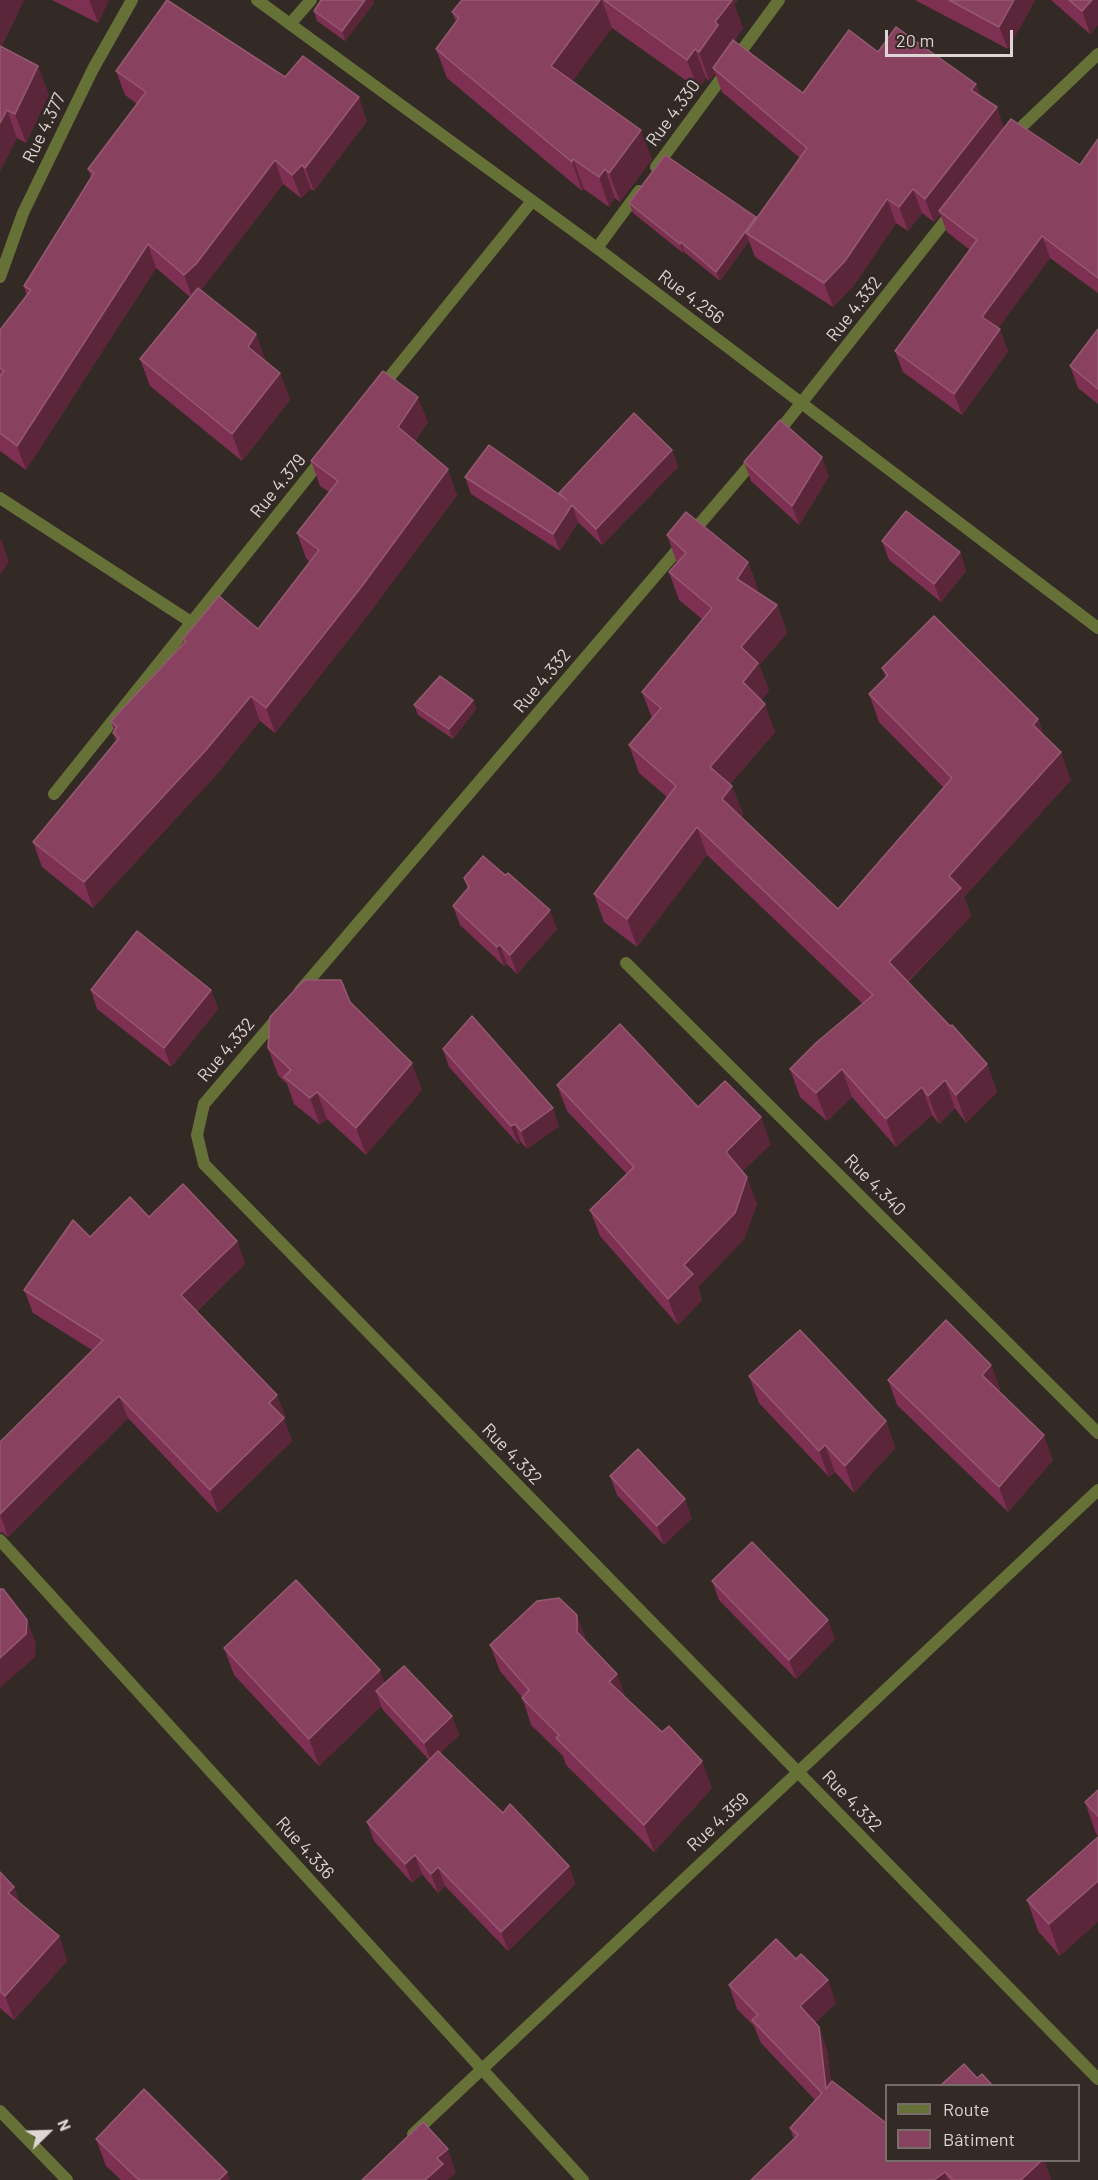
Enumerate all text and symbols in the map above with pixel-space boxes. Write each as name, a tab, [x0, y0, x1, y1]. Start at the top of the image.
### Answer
scale bar	[888, 18, 1016, 56]
text: 20 m	[896, 29, 934, 51]
street label: Rue 4.330	[641, 75, 705, 151]
street label: Rue 4.377	[18, 90, 70, 166]
street label: Rue 4.256	[654, 265, 728, 329]
street label: Rue 4.332	[822, 272, 886, 346]
street label: Rue 4.379	[246, 450, 310, 522]
street label: Rue 4.332	[509, 645, 575, 717]
street label: Rue 4.332	[193, 1014, 259, 1086]
street label: Rue 4.340	[840, 1150, 910, 1220]
street label: Rue 4.332	[477, 1419, 547, 1489]
street label: Rue 4.332	[817, 1766, 887, 1836]
street label: Rue 4.359	[683, 1788, 753, 1856]
street label: Rue 4.336	[271, 1812, 339, 1884]
legend	[885, 2084, 1080, 2162]
text: Route	[943, 2098, 989, 2120]
north arrow	[18, 2102, 78, 2162]
text: N	[54, 2116, 76, 2133]
text: Bâtiment	[943, 2128, 1015, 2150]

